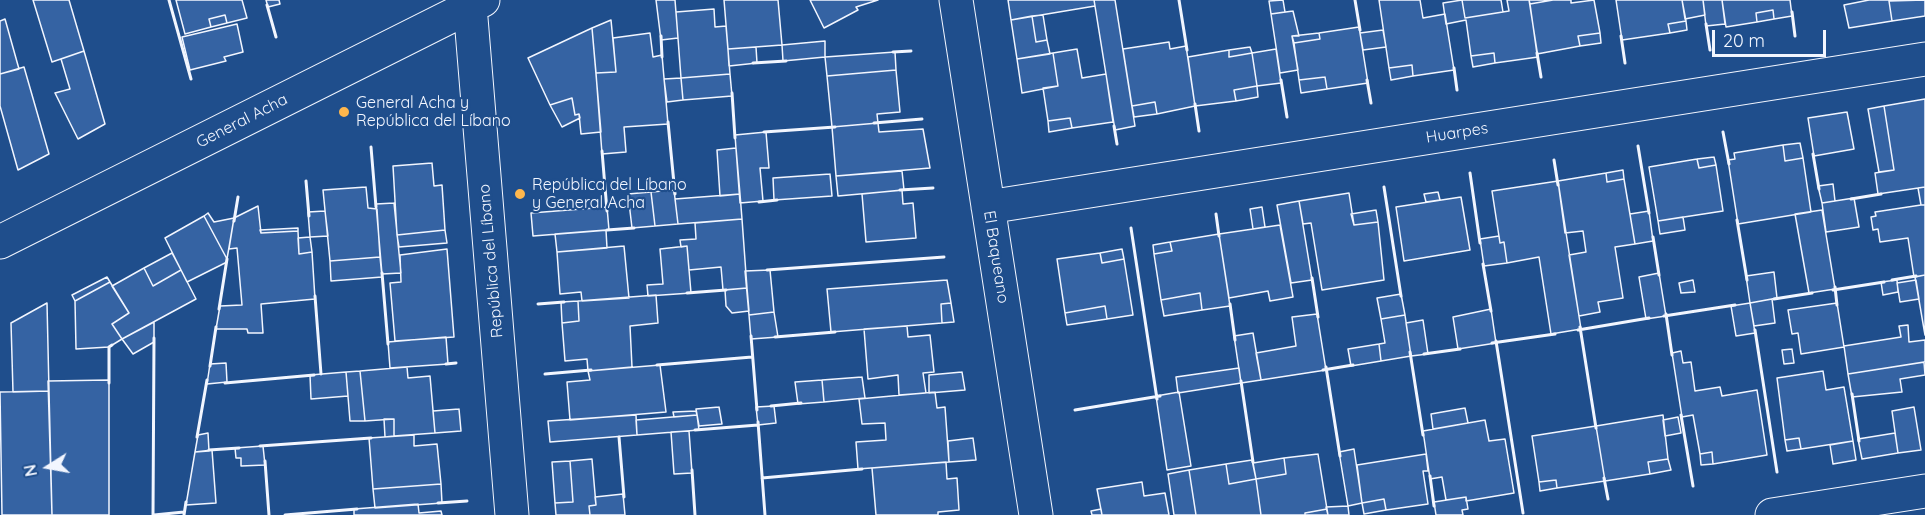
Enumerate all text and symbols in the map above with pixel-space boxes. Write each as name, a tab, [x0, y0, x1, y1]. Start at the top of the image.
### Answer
scale bar	[1715, 18, 1829, 56]
text: 20 m	[1723, 29, 1765, 52]
street label: General Acha	[193, 90, 291, 152]
place label: General Acha y República del Líbano	[356, 93, 511, 131]
marker: General Acha y República del Líbano	[337, 105, 351, 119]
street label: Huarpes	[1425, 119, 1489, 147]
place label: República del Líbano y General Acha	[532, 175, 687, 213]
street label: República del Líbano	[475, 183, 507, 339]
marker: República del Líbano y General Acha	[513, 187, 527, 201]
street label: El Baqueano	[979, 209, 1013, 305]
north arrow	[18, 437, 78, 497]
text: N	[19, 463, 41, 478]

